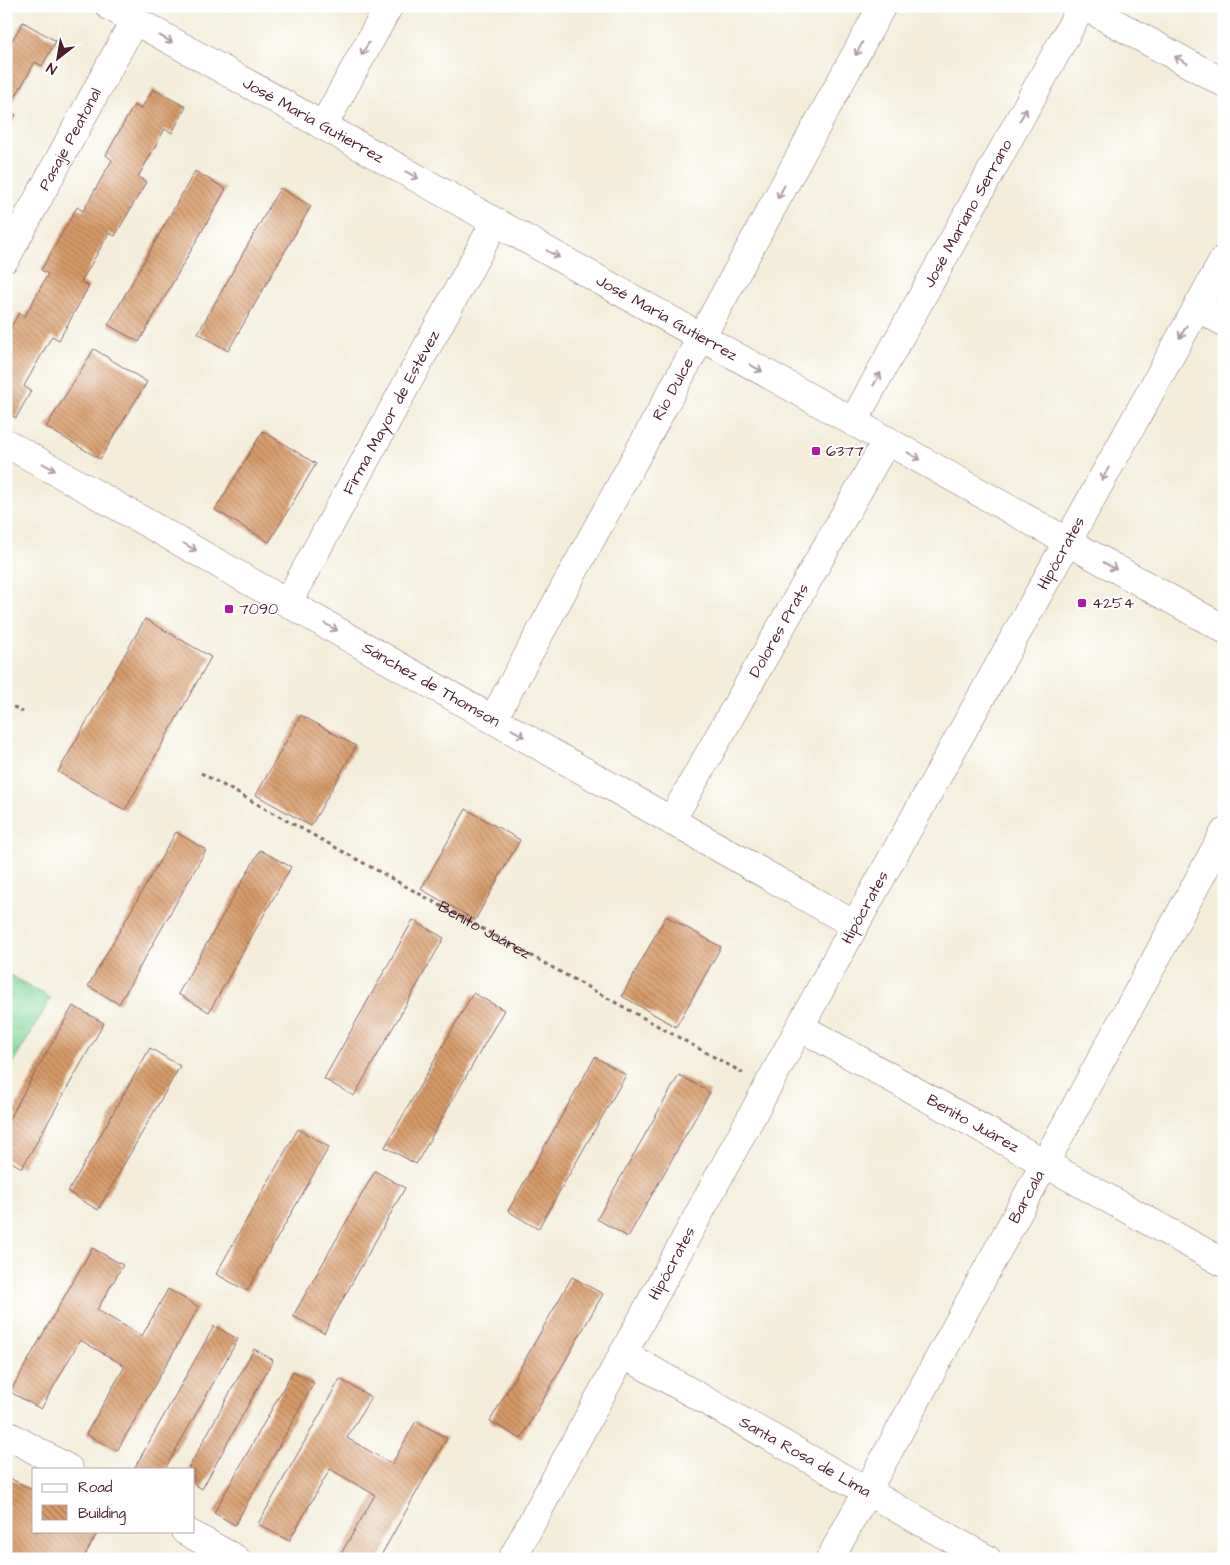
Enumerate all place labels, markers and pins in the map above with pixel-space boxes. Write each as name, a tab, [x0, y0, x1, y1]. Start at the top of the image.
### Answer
place label: 6377	[826, 440, 864, 462]
marker: 6377	[810, 445, 822, 457]
place label: 4254	[1092, 592, 1134, 614]
marker: 4254	[1076, 597, 1088, 609]
place label: 7090	[239, 598, 278, 620]
marker: 7090	[223, 603, 235, 615]

